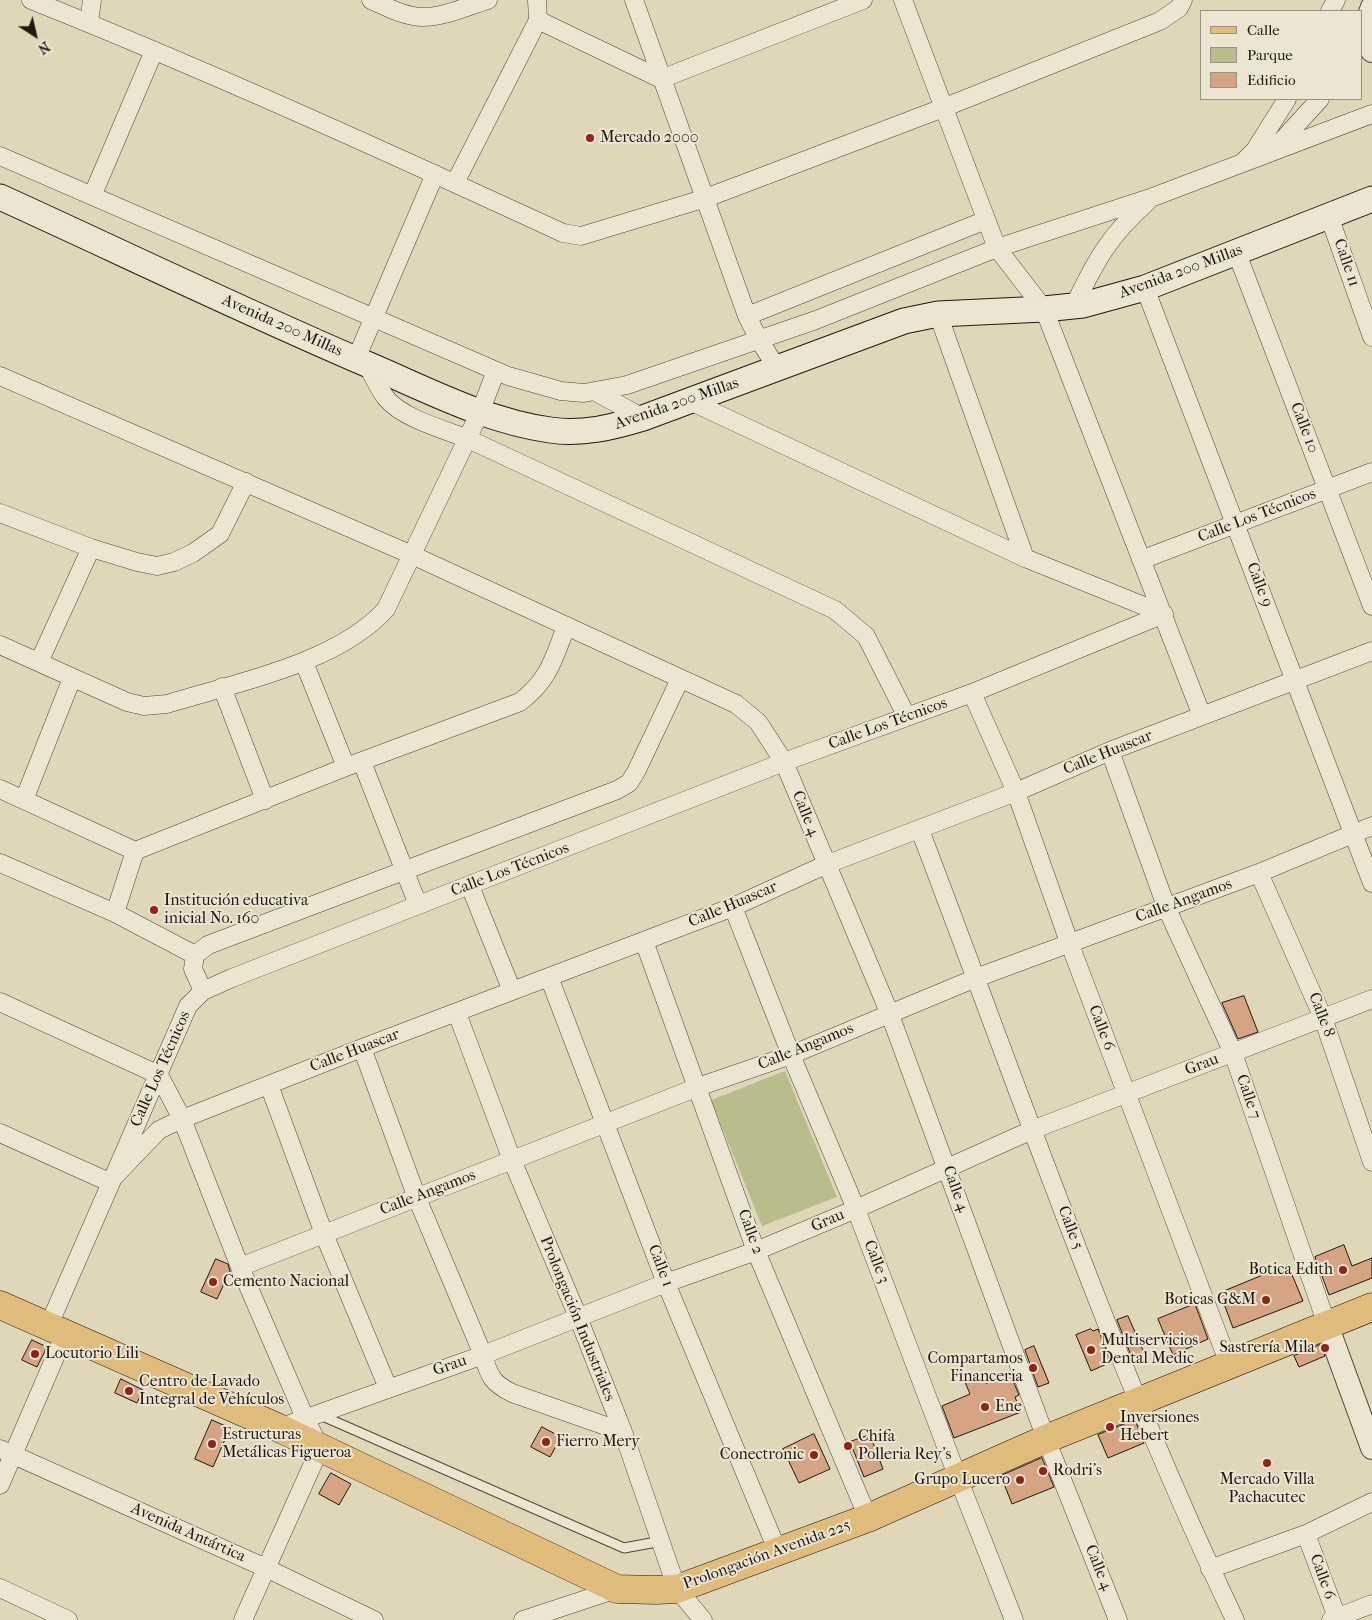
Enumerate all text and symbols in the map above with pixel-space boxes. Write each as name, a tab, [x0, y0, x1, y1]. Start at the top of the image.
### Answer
north arrow	[10, 10, 60, 60]
legend	[1200, 10, 1362, 100]
text: Calle	[1247, 21, 1280, 39]
text: N	[35, 38, 53, 58]
text: Parque	[1247, 46, 1293, 64]
text: Edificio	[1247, 71, 1296, 89]
place label: Mercado 2000	[600, 128, 699, 148]
marker: Mercado 2000	[584, 132, 596, 144]
street label: Calle 11	[1329, 236, 1363, 290]
street label: Avenida 200 Millas	[1117, 241, 1245, 303]
street label: Avenida 200 Millas	[219, 291, 345, 361]
street label: Avenida 200 Millas	[612, 374, 742, 434]
street label: Calle 10	[1286, 400, 1322, 456]
street label: Calle Los Técnicos	[1195, 485, 1319, 547]
street label: Calle 9	[1242, 560, 1276, 610]
street label: Calle Los Técnicos	[826, 694, 950, 754]
street label: Calle Huascar	[1061, 726, 1155, 780]
street label: Calle 4	[787, 788, 823, 840]
street label: Calle Los Técnicos	[448, 839, 572, 901]
street label: Calle Angamos	[1133, 875, 1235, 927]
street label: Calle Huascar	[686, 878, 780, 932]
place label: Institución educativa inicial No. 160	[164, 891, 308, 929]
marker: Institución educativa inicial No. 160	[148, 904, 160, 916]
street label: Calle 8	[1304, 990, 1338, 1040]
street label: Calle 6	[1084, 1003, 1118, 1053]
street label: Calle Los Técnicos	[127, 1008, 195, 1130]
street label: Calle Angamos	[756, 1019, 856, 1075]
street label: Calle Huascar	[308, 1025, 402, 1077]
street label: Grau	[1182, 1050, 1222, 1080]
street label: Calle 7	[1231, 1072, 1265, 1122]
street label: Calle 4	[938, 1163, 972, 1215]
street label: Calle Angamos	[377, 1166, 479, 1220]
street label: Calle 5	[1053, 1203, 1087, 1253]
street label: Grau	[808, 1205, 848, 1237]
street label: Calle 2	[733, 1207, 767, 1257]
street label: Prolongación Industriales	[535, 1234, 619, 1404]
street label: Calle 3	[859, 1238, 893, 1286]
street label: Calle 1	[643, 1242, 677, 1290]
place label: Botica Edith	[1249, 1260, 1333, 1280]
marker: Botica Edith	[1337, 1264, 1349, 1276]
place label: Cemento Nacional	[223, 1272, 349, 1292]
marker: Cemento Nacional	[207, 1276, 219, 1288]
place label: Boticas G&M	[1164, 1290, 1256, 1310]
marker: Boticas G&M	[1260, 1294, 1272, 1306]
place label: Multiservicios Dental Medic	[1101, 1331, 1198, 1369]
place label: Sastrería Mila	[1220, 1338, 1315, 1358]
marker: Sastrería Mila	[1319, 1342, 1331, 1354]
place label: Locutorio Lili	[45, 1344, 139, 1364]
marker: Multiservicios Dental Medic	[1085, 1344, 1097, 1356]
marker: Locutorio Lili	[29, 1348, 41, 1360]
place label: Compartamos Financeria	[928, 1349, 1023, 1387]
street label: Grau	[431, 1351, 469, 1381]
marker: Compartamos Financeria	[1027, 1362, 1039, 1374]
place label: Centro de Lavado Integral de Vehículos	[139, 1372, 284, 1410]
marker: Centro de Lavado Integral de Vehículos	[123, 1385, 135, 1397]
place label: Ene	[995, 1397, 1022, 1417]
marker: Ene	[979, 1401, 991, 1413]
place label: Inversiones Hebert	[1120, 1408, 1199, 1446]
marker: Inversiones Hebert	[1104, 1421, 1116, 1433]
place label: Estructuras Metálicas Figueroa	[222, 1425, 351, 1463]
place label: Chifa Polleria Rey's	[858, 1427, 951, 1465]
place label: Fierro Mery	[556, 1432, 640, 1452]
marker: Fierro Mery	[540, 1436, 552, 1448]
marker: Estructuras Metálicas Figueroa	[206, 1438, 218, 1450]
marker: Chifa Polleria Rey's	[842, 1440, 854, 1452]
place label: Conectronic	[720, 1445, 804, 1465]
marker: Conectronic	[808, 1449, 820, 1461]
marker: Mercado Villa Pachacutec	[1261, 1457, 1273, 1469]
place label: Rodri's	[1053, 1461, 1102, 1481]
marker: Rodri's	[1037, 1465, 1049, 1477]
place label: Grupo Lucero	[914, 1470, 1010, 1490]
place label: Mercado Villa Pachacutec	[1219, 1470, 1315, 1508]
marker: Grupo Lucero	[1014, 1474, 1026, 1486]
street label: Avenida Antártica	[128, 1499, 248, 1567]
street label: Prolongación Avenida 225	[681, 1516, 853, 1594]
street label: Calle 4	[1080, 1542, 1116, 1594]
street label: Calle 6	[1305, 1552, 1339, 1602]

